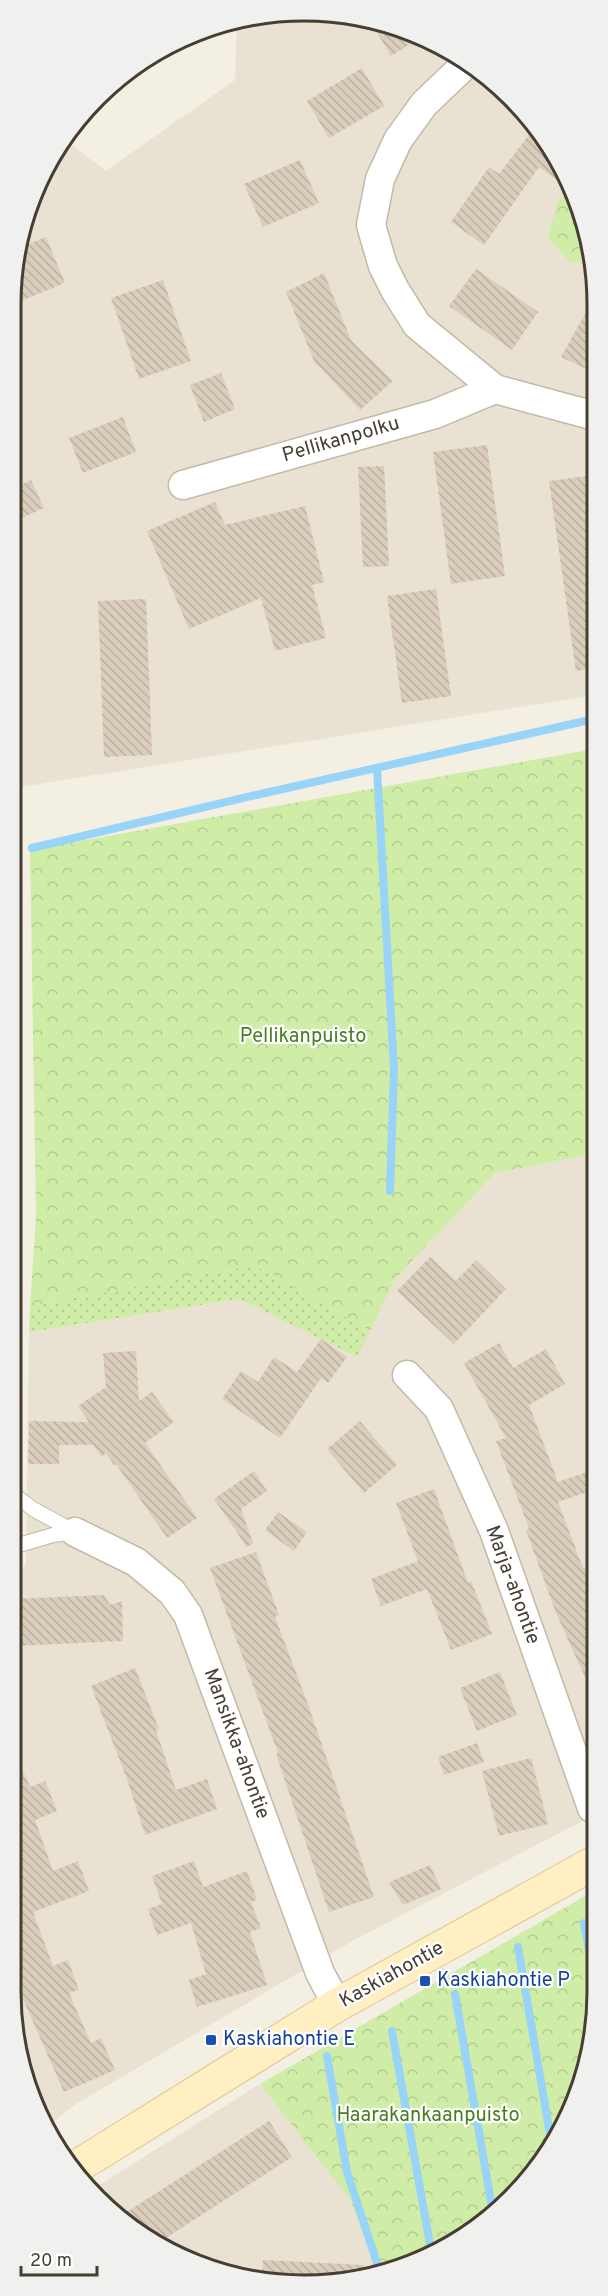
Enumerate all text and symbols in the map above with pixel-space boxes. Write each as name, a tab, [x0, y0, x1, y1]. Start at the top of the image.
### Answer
street label: Pellikanpolku	[279, 411, 403, 469]
park label: Pellikanpuisto	[240, 1024, 366, 1050]
street label: Marja-ahontie	[478, 1522, 546, 1648]
street label: Mansikka-ahontie	[197, 1665, 275, 1823]
street label: Kaskiahontie	[335, 1936, 449, 2014]
place label: Kaskiahontie P	[437, 1968, 570, 1994]
marker: Kaskiahontie P	[418, 1974, 432, 1988]
place label: Kaskiahontie E	[223, 2027, 355, 2053]
marker: Kaskiahontie E	[204, 2033, 218, 2047]
park label: Haarakankaanpuisto	[336, 2103, 520, 2129]
scale bar	[21, 2239, 98, 2277]
text: 20 m	[30, 2250, 72, 2273]

